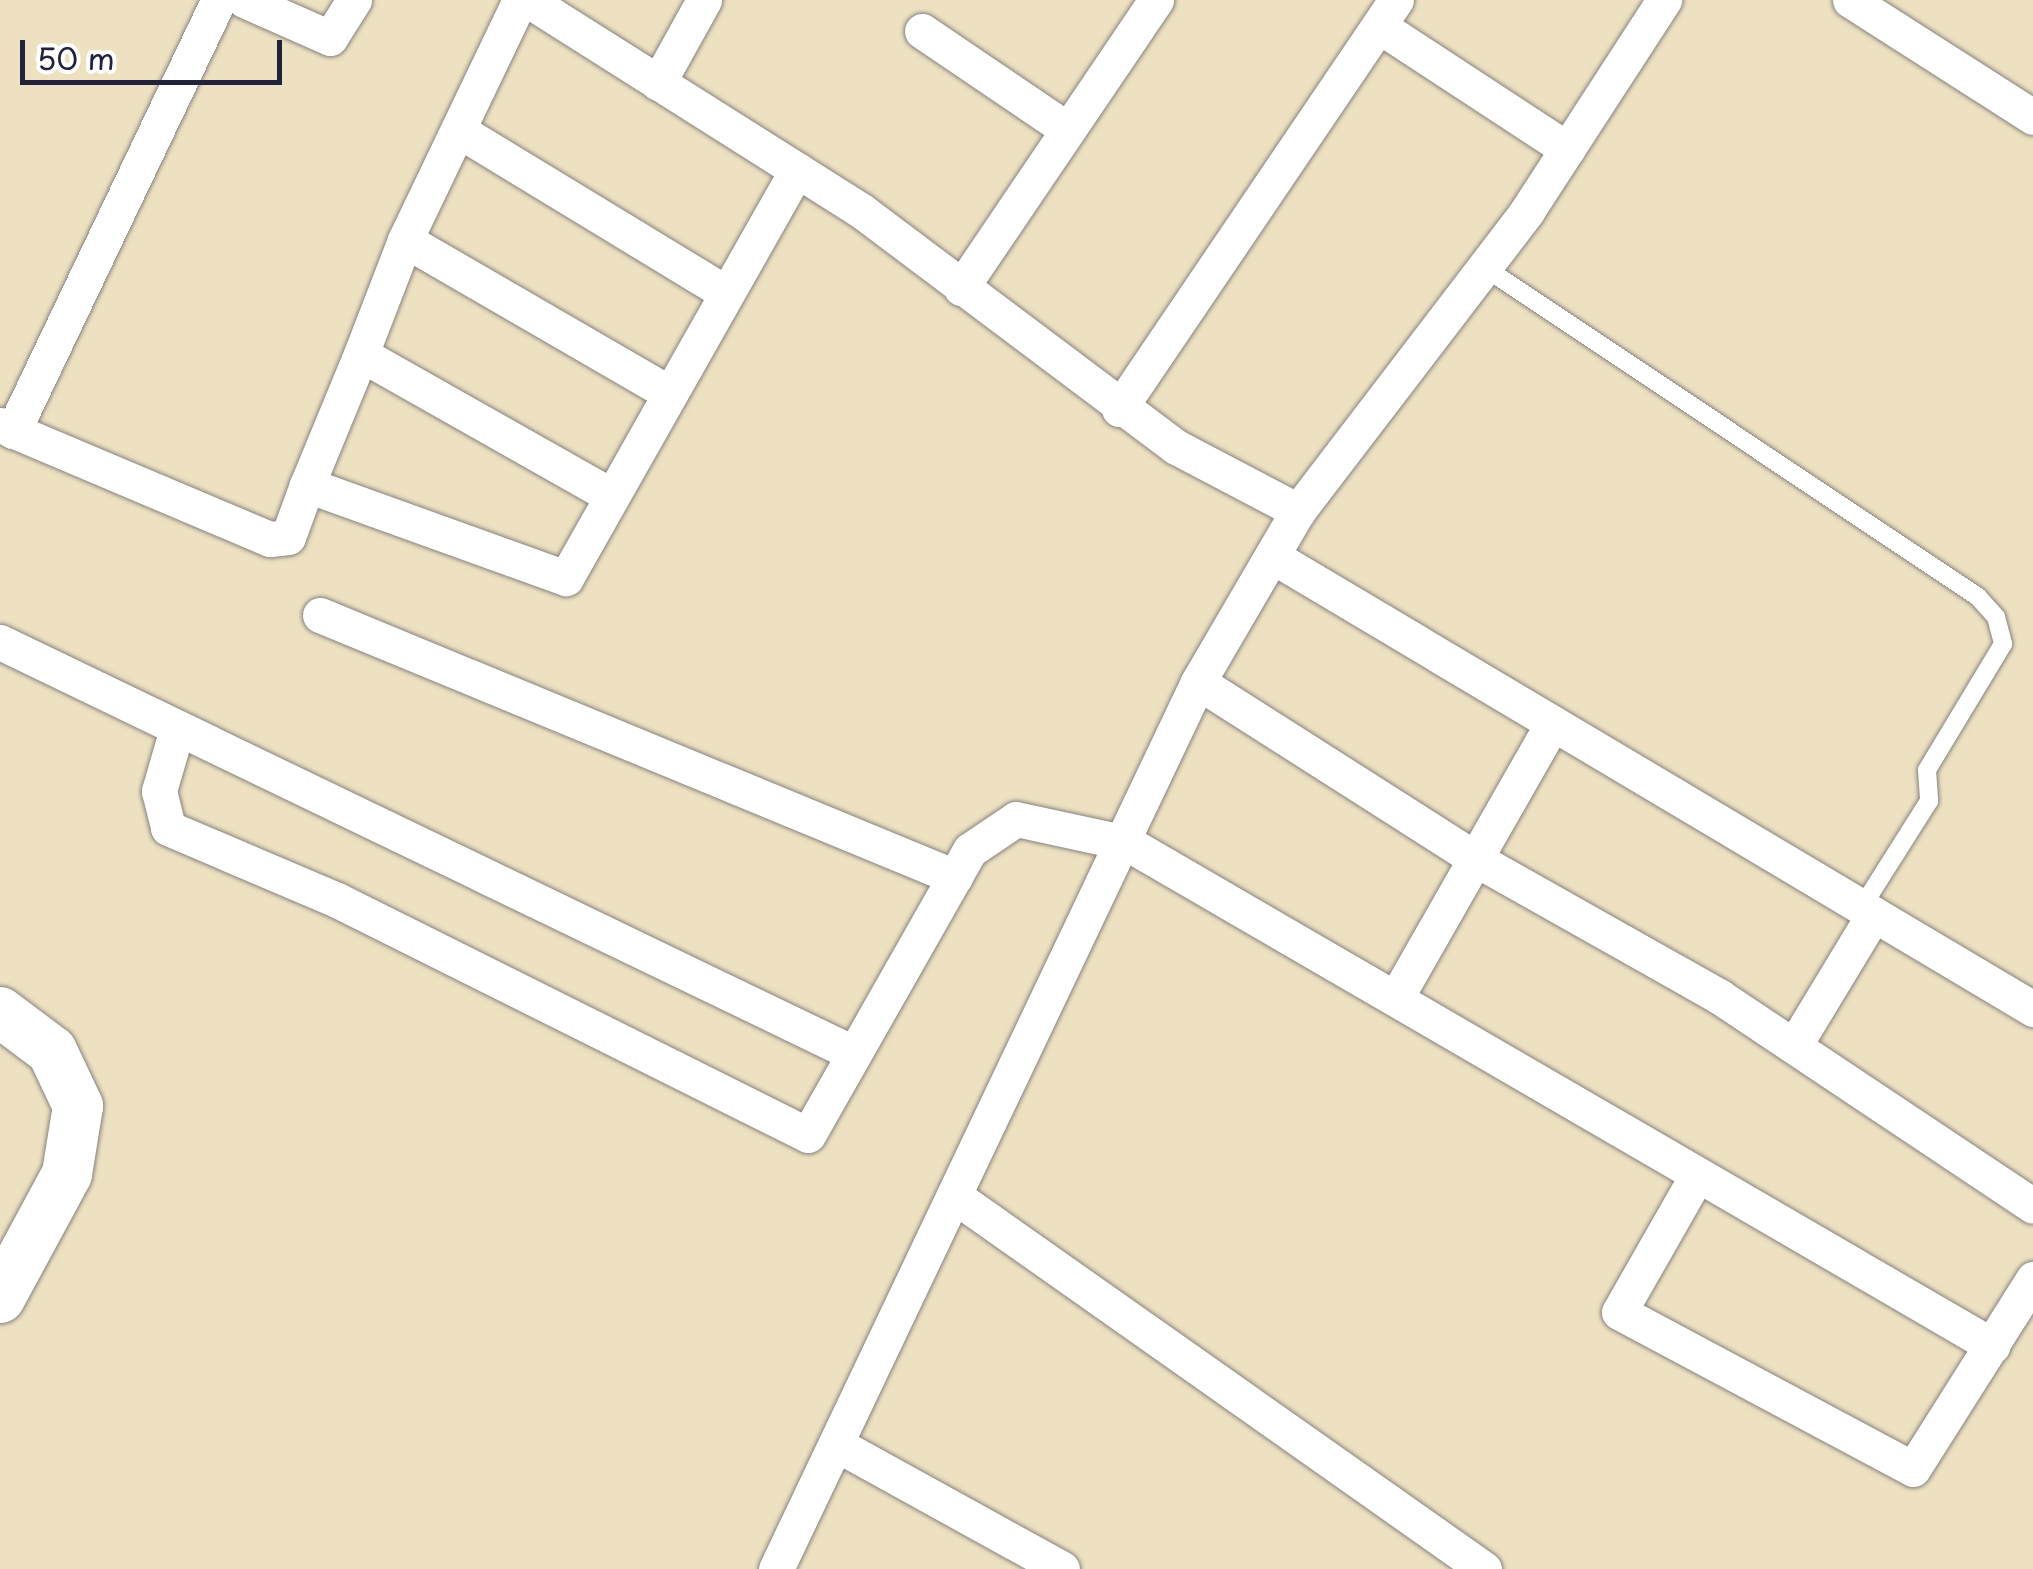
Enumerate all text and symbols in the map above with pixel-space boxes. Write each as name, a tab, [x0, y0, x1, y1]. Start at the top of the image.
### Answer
scale bar	[25, 20, 288, 82]
text: 50 m	[37, 35, 115, 80]

